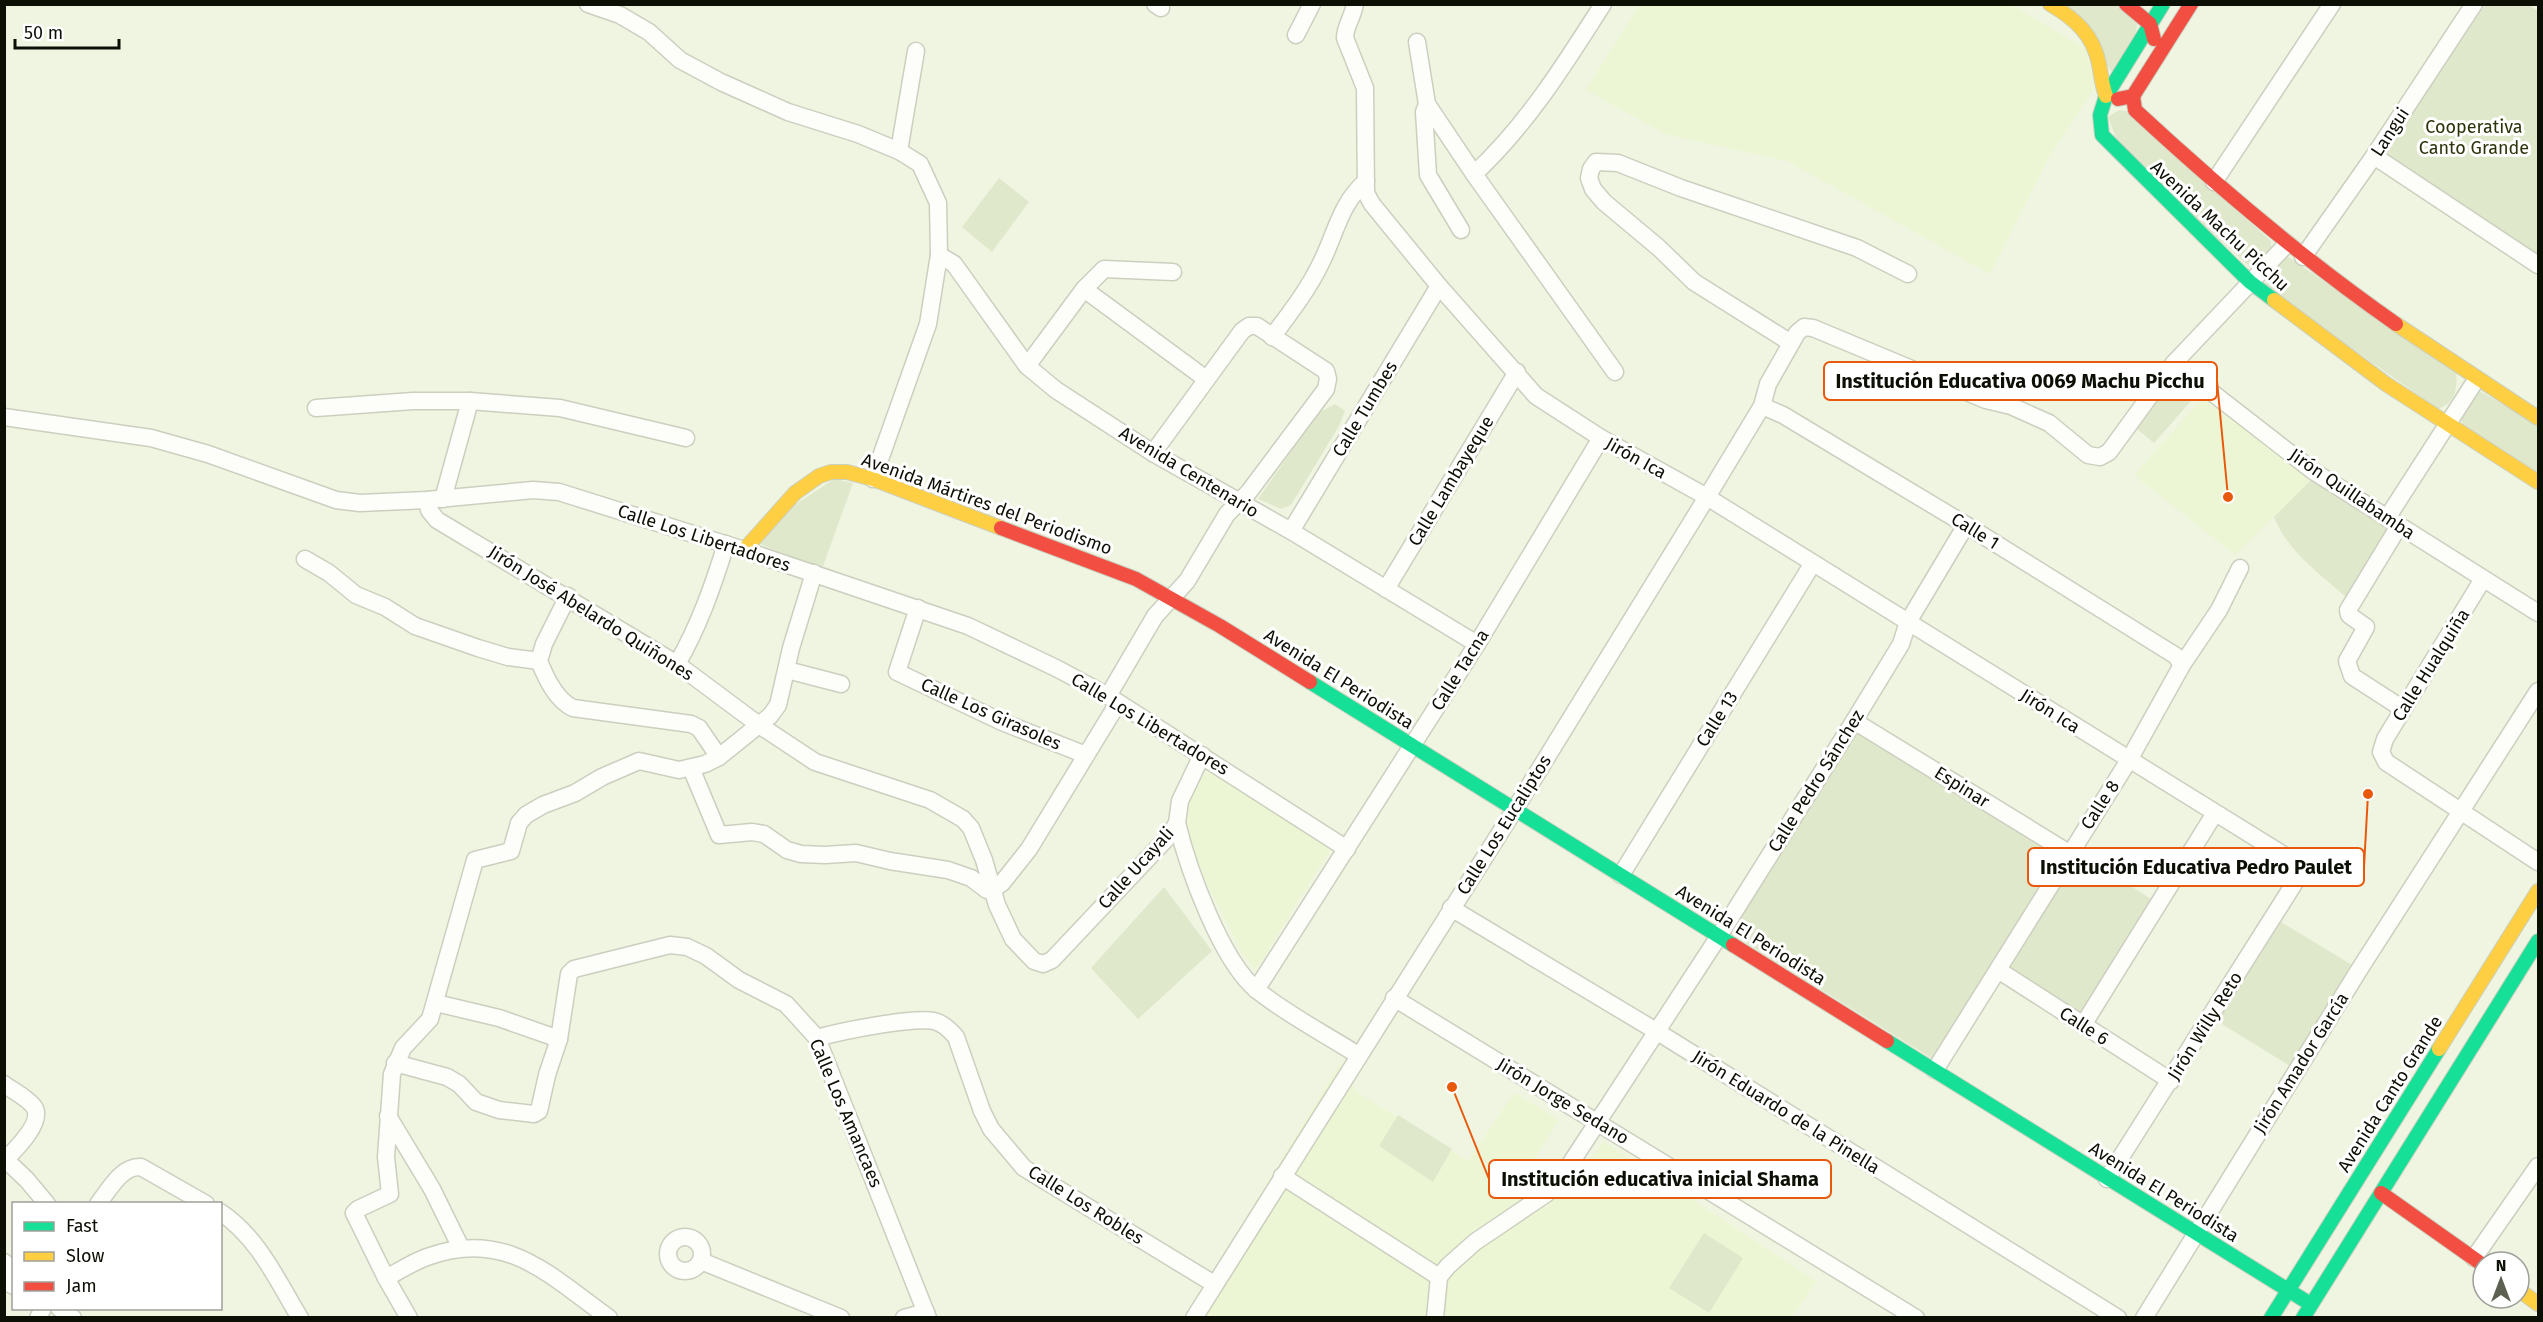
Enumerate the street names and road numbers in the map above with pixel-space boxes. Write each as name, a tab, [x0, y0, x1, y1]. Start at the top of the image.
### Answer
street label: Langui	[2366, 103, 2414, 161]
street label: Avenida Machu Picchu	[2146, 156, 2294, 296]
street label: Calle Tumbes	[1328, 357, 1402, 461]
street label: Calle Lambayeque	[1403, 412, 1499, 550]
street label: Avenida Centenario	[1115, 422, 1263, 522]
street label: Jirón Ica	[1602, 432, 1670, 484]
street label: Jirón Quillabamba	[2285, 444, 2419, 544]
street label: Avenida Mártires del Periodismo	[859, 448, 1115, 560]
street label: Calle Los Libertadores	[615, 500, 793, 576]
street label: Calle 1	[1947, 508, 2003, 554]
street label: Jirón José Abelardo Quiñones	[484, 541, 698, 685]
street label: Calle Hualquiña	[2388, 605, 2474, 725]
street label: Avenida El Periodista	[1260, 624, 1418, 734]
street label: Calle Tacna	[1426, 625, 1494, 715]
street label: Calle Los Libertadores	[1067, 668, 1233, 780]
street label: Calle Los Girasoles	[917, 673, 1065, 755]
street label: Jirón Ica	[2016, 684, 2084, 738]
street label: Calle 13	[1691, 687, 1743, 751]
street label: Calle Pedro Sánchez	[1763, 706, 1869, 856]
street label: Calle Los Eucaliptos	[1452, 751, 1556, 899]
street label: Espinar	[1930, 762, 1994, 813]
street label: Calle 8	[2076, 776, 2124, 834]
street label: Calle Ucayali	[1093, 822, 1179, 914]
street label: Avenida El Periodista	[1672, 880, 1830, 990]
street label: Jirón Willy Reto	[2163, 968, 2247, 1084]
street label: Jirón Amador García	[2249, 988, 2353, 1138]
street label: Calle 6	[2055, 1002, 2113, 1050]
street label: Avenida Canto Grande	[2333, 1012, 2447, 1176]
street label: Calle Los Amancaes	[805, 1035, 887, 1191]
street label: Jirón Eduardo de la Pinella	[1688, 1045, 1884, 1179]
street label: Jirón Jorge Sedano	[1493, 1053, 1633, 1149]
street label: Avenida El Periodista	[2085, 1137, 2243, 1247]
street label: Calle Los Robles	[1024, 1161, 1148, 1249]

